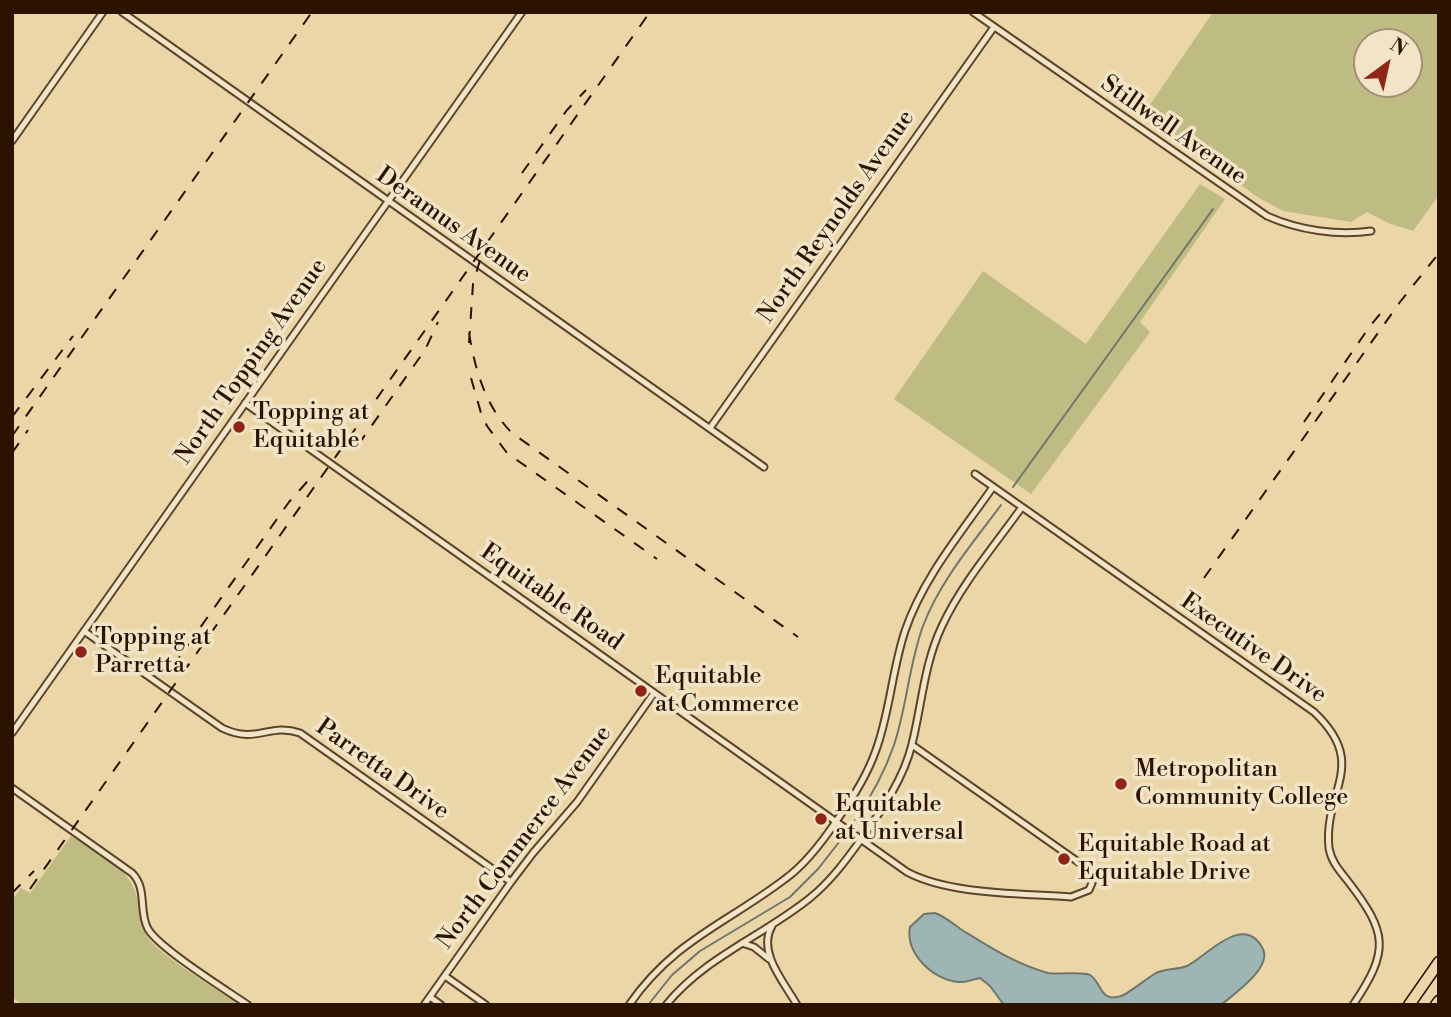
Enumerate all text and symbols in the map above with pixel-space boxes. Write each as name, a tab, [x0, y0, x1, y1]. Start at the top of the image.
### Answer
north arrow	[1353, 28, 1423, 98]
text: N	[1386, 33, 1411, 61]
street label: Stillwell Avenue	[1095, 70, 1251, 192]
street label: North Reynolds Avenue	[753, 105, 921, 329]
street label: Deramus Avenue	[370, 162, 536, 290]
street label: North Topping Avenue	[170, 253, 334, 471]
place label: Topping at Equitable	[253, 399, 369, 455]
marker: Topping at Equitable	[231, 419, 247, 435]
street label: Equitable Road	[474, 538, 628, 658]
street label: Executive Drive	[1174, 588, 1332, 710]
place label: Topping at Parretta	[95, 624, 211, 680]
marker: Topping at Parretta	[73, 644, 89, 660]
place label: Equitable at Commerce	[655, 663, 799, 719]
marker: Equitable at Commerce	[633, 683, 649, 699]
street label: Parretta Drive	[310, 713, 454, 827]
street label: North Commerce Avenue	[431, 720, 619, 956]
place label: Metropolitan Community College	[1135, 756, 1348, 812]
marker: Metropolitan Community College	[1113, 776, 1129, 792]
place label: Equitable at Universal	[835, 791, 964, 847]
marker: Equitable at Universal	[813, 811, 829, 827]
place label: Equitable Road at Equitable Drive	[1078, 831, 1271, 887]
marker: Equitable Road at Equitable Drive	[1056, 851, 1072, 867]

